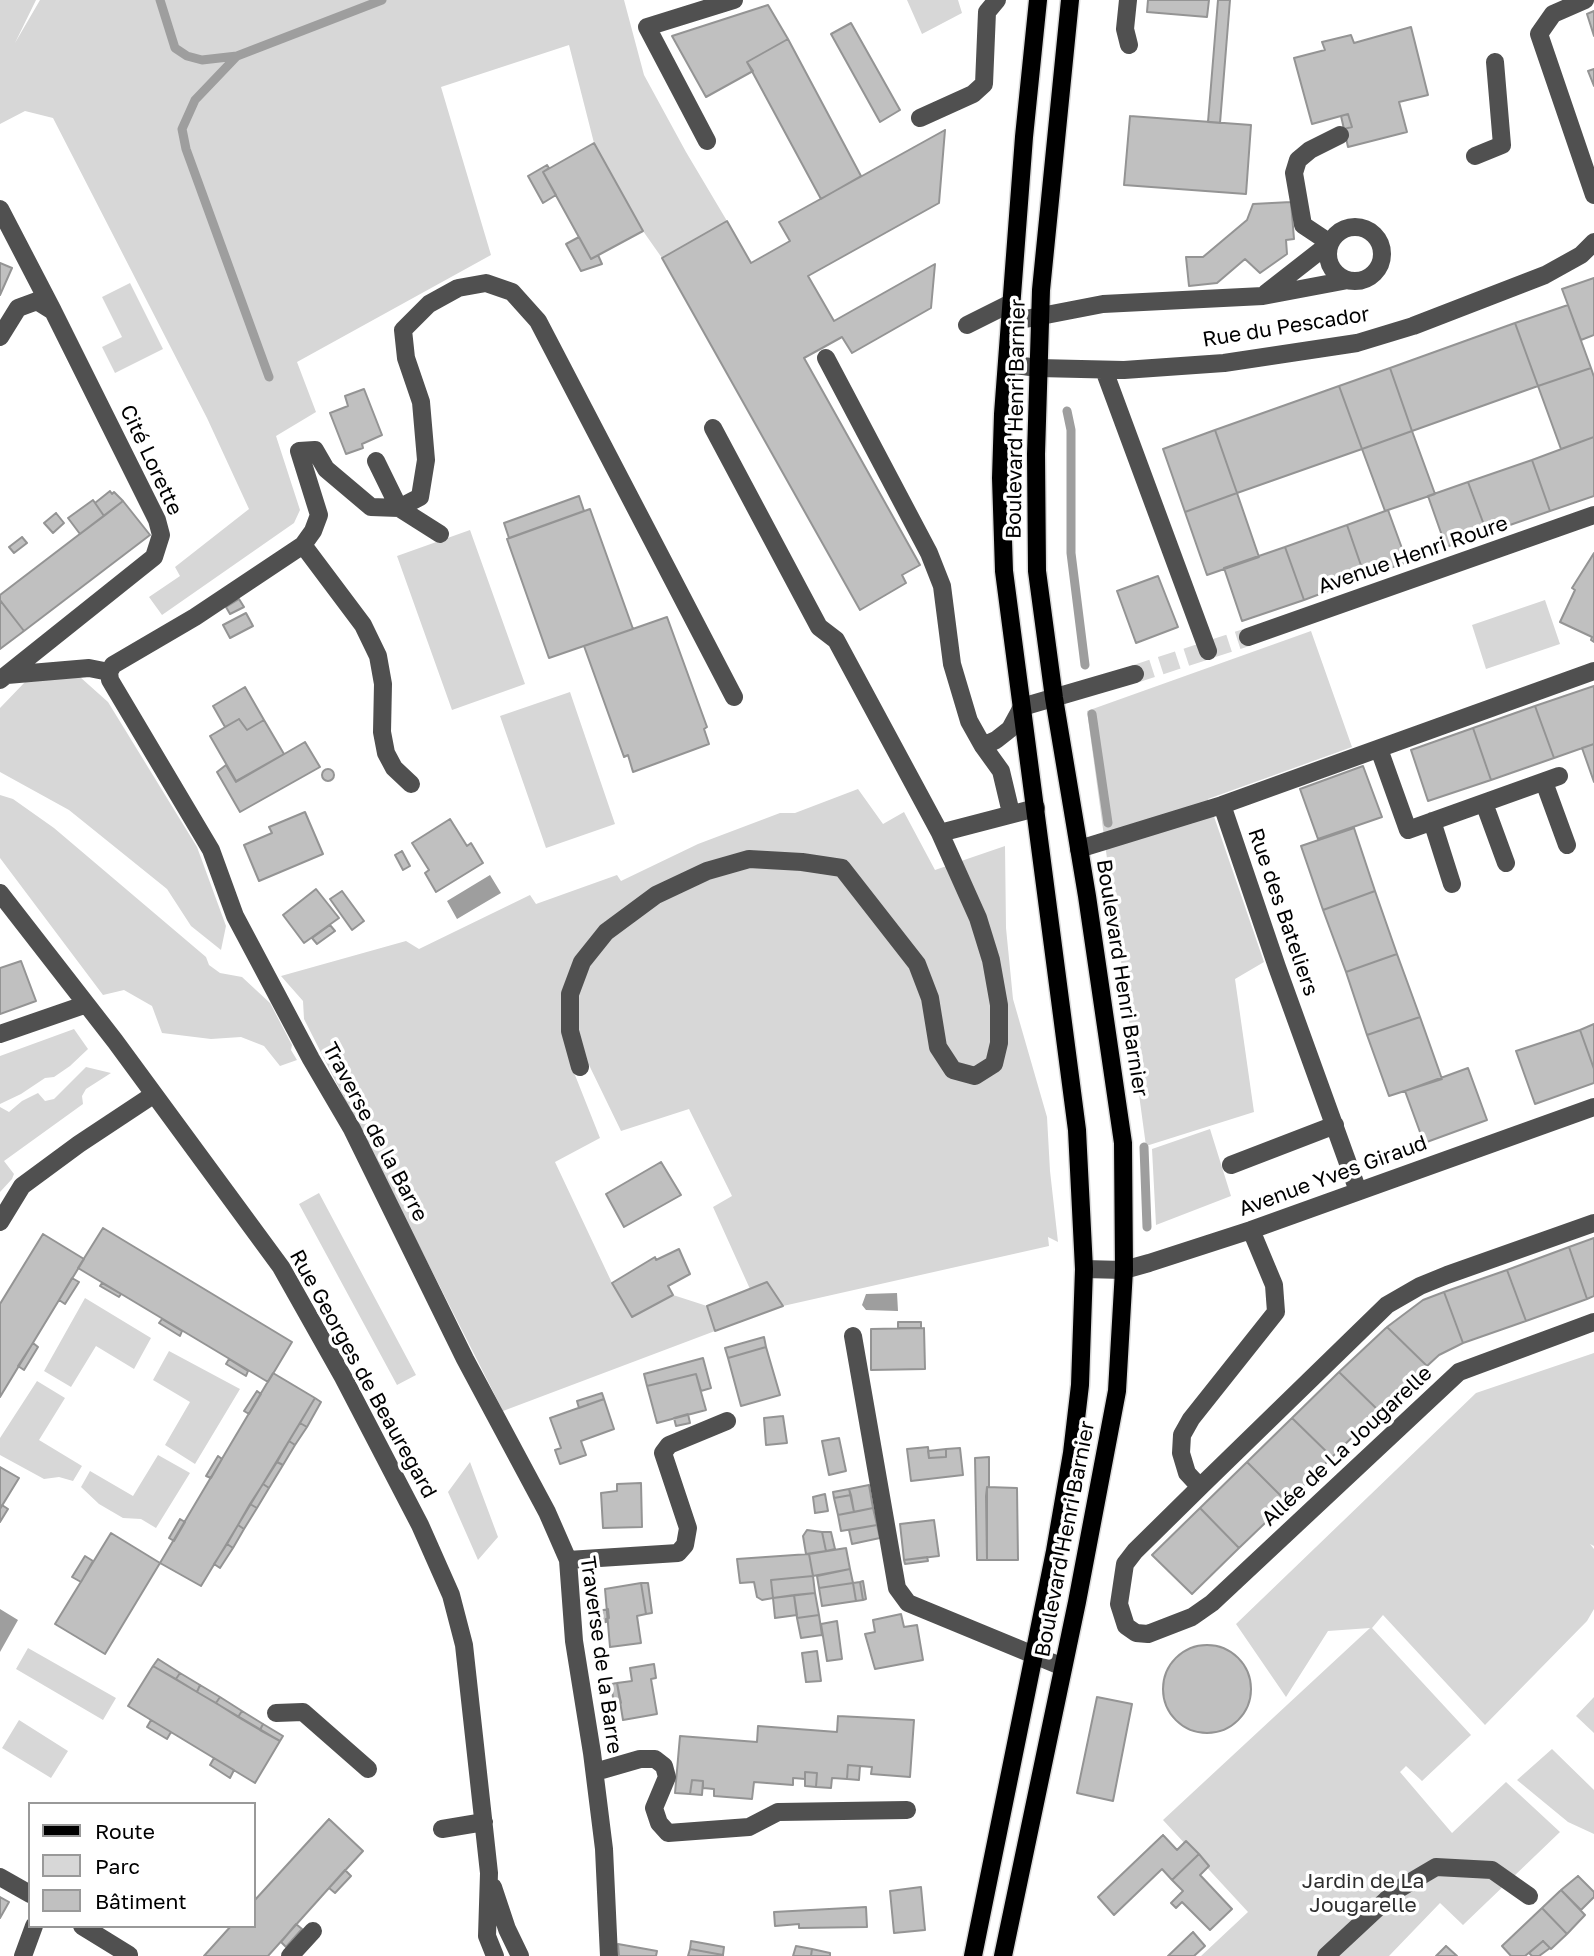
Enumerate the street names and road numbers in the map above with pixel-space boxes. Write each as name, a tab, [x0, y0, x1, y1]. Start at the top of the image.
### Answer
street label: Boulevard Henri Barnier	[1001, 299, 1031, 539]
street label: Rue du Pescador	[1201, 301, 1371, 353]
street label: Cité Lorette	[114, 401, 188, 519]
street label: Avenue Henri Roure	[1315, 511, 1511, 599]
street label: Rue des Bateliers	[1242, 825, 1324, 999]
street label: Boulevard Henri Barnier	[1091, 858, 1153, 1098]
street label: Traverse de la Barre	[317, 1038, 433, 1226]
street label: Avenue Yves Giraud	[1235, 1130, 1431, 1222]
street label: Rue Georges de Beauregard	[284, 1245, 442, 1503]
street label: Allée de La Jougarelle	[1257, 1361, 1437, 1531]
street label: Boulevard Henri Barnier	[1030, 1419, 1100, 1659]
street label: Traverse de la Barre	[575, 1555, 627, 1755]

